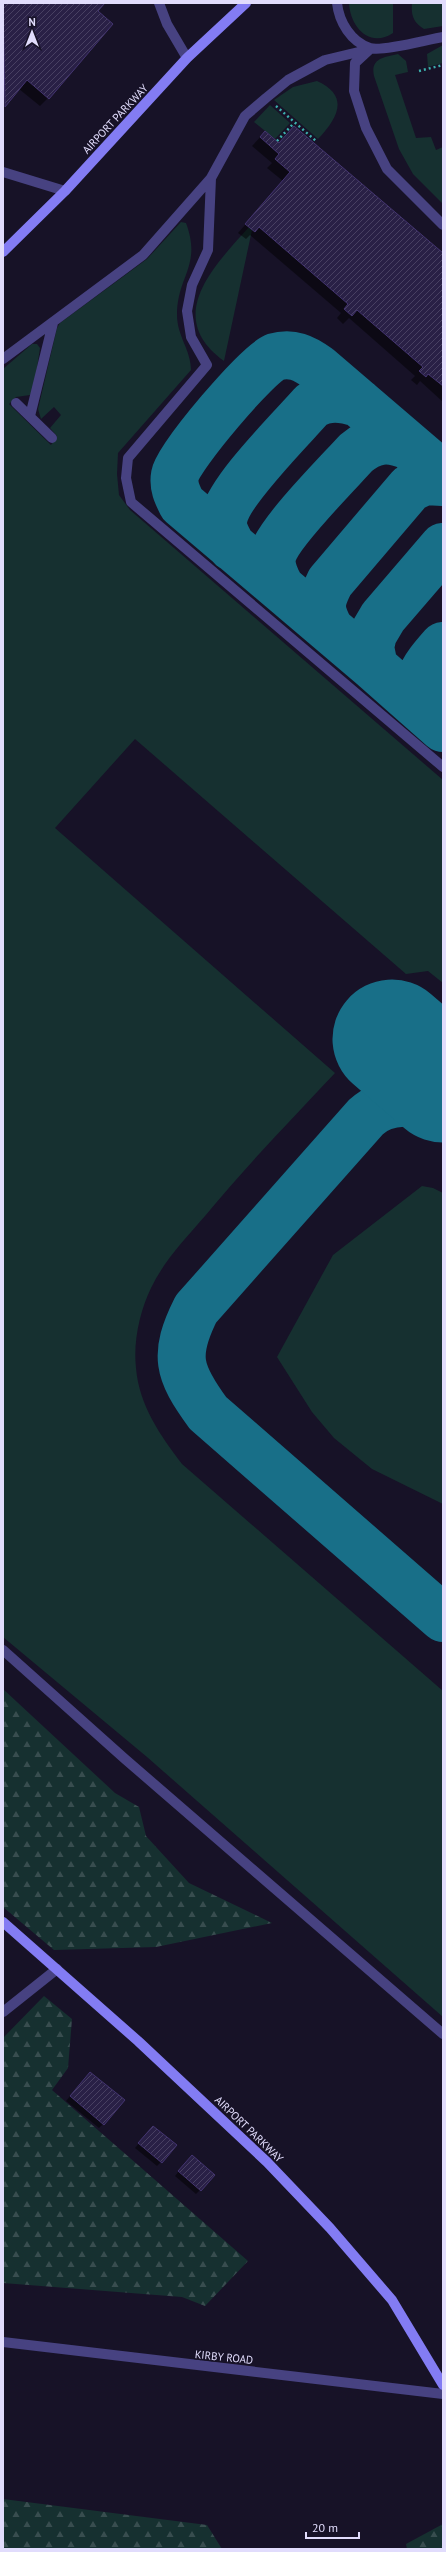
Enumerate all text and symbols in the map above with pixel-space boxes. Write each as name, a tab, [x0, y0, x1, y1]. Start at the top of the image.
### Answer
north arrow	[12, 12, 52, 52]
text: N	[28, 15, 36, 29]
street label: AIRPORT PARKWAY	[79, 81, 151, 157]
street label: AIRPORT PARKWAY	[212, 2093, 287, 2166]
street label: KIRBY ROAD	[194, 2347, 254, 2367]
scale bar	[306, 2514, 359, 2540]
text: 20 m	[312, 2520, 338, 2535]

